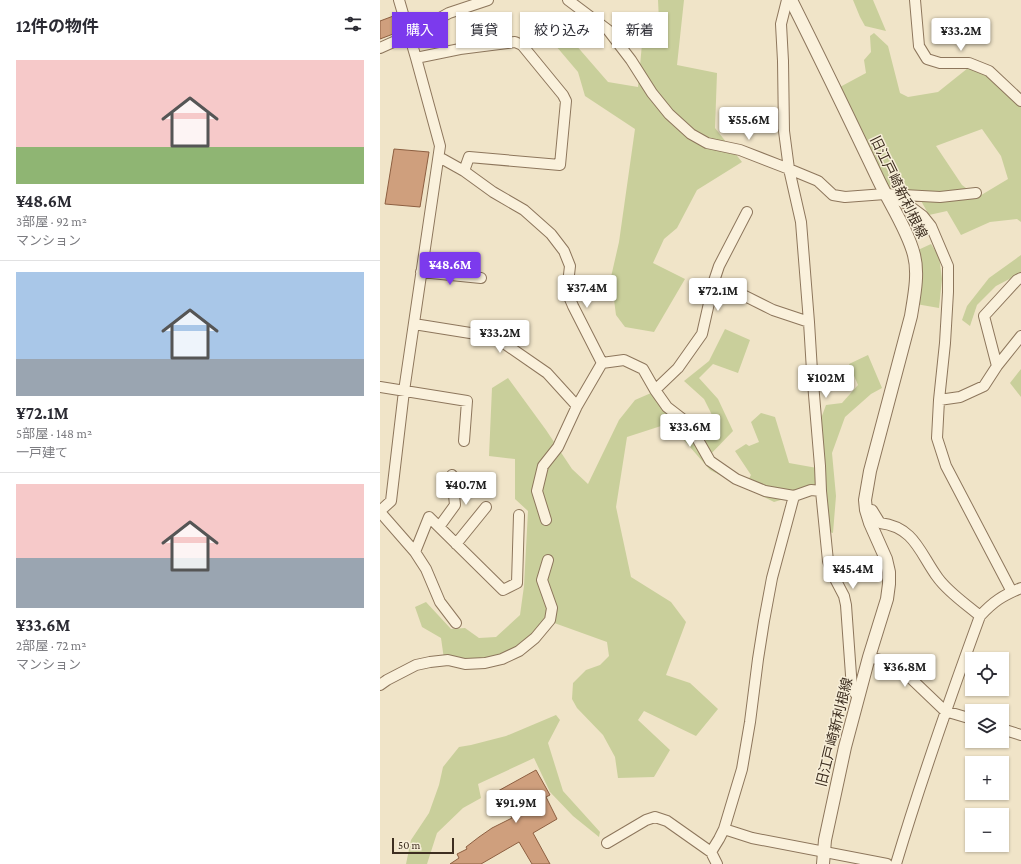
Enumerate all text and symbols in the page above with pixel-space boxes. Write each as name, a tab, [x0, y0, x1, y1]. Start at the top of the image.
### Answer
chip: 購入	[392, 12, 448, 48]
chip: 賃貸	[456, 12, 512, 48]
chip: 絞り込み	[520, 12, 604, 48]
chip: 新着	[612, 12, 668, 48]
icon: filters	[342, 13, 364, 35]
text: 12件の物件	[16, 17, 99, 36]
pin: ¥33.2M	[928, 18, 994, 52]
text: ¥33.2M	[940, 23, 982, 38]
icon: home	[154, 86, 226, 158]
pin: ¥55.6M	[716, 107, 782, 141]
text: ¥55.6M	[728, 112, 770, 127]
street label: 旧江戸崎新利根線	[867, 133, 931, 241]
text: ¥48.6M	[16, 192, 72, 211]
text: 3部屋 · 92 m²	[16, 214, 87, 229]
text: マンション	[16, 233, 81, 248]
pin: ¥48.6M	[417, 252, 483, 286]
text: ¥48.6M	[429, 257, 471, 272]
pin: ¥37.4M	[554, 275, 620, 309]
pin: ¥72.1M	[685, 278, 751, 312]
text: ¥37.4M	[567, 280, 607, 295]
text: ¥72.1M	[698, 283, 738, 298]
icon: home	[154, 298, 226, 370]
pin: ¥33.2M	[467, 320, 533, 354]
text: ¥33.2M	[479, 325, 521, 340]
pin: ¥102M	[798, 365, 854, 399]
text: ¥102M	[807, 370, 845, 385]
text: ¥72.1M	[16, 404, 69, 423]
pin: ¥33.6M	[657, 414, 723, 448]
text: ¥33.6M	[669, 419, 711, 434]
text: 5部屋 · 148 m²	[16, 426, 92, 441]
text: 一戸建て	[16, 445, 68, 460]
pin: ¥40.7M	[433, 472, 499, 506]
text: ¥40.7M	[445, 477, 487, 492]
icon: home	[154, 510, 226, 582]
pin: ¥45.4M	[820, 556, 886, 590]
text: ¥45.4M	[832, 561, 874, 576]
text: ¥33.6M	[16, 616, 70, 635]
text: 2部屋 · 72 m²	[16, 638, 86, 653]
map controls	[965, 652, 1009, 852]
button: locate	[965, 652, 1009, 696]
pin: ¥36.8M	[872, 654, 938, 688]
text: マンション	[16, 657, 81, 672]
text: ¥36.8M	[884, 659, 926, 674]
street label: 旧江戸崎新利根線	[813, 676, 855, 788]
button: layers	[965, 704, 1009, 748]
button: +	[965, 756, 1009, 800]
pin: ¥91.9M	[483, 790, 549, 824]
text: ¥91.9M	[495, 795, 537, 810]
button: −	[965, 808, 1009, 852]
scale bar	[392, 836, 454, 855]
text: 50 m	[398, 839, 420, 851]

